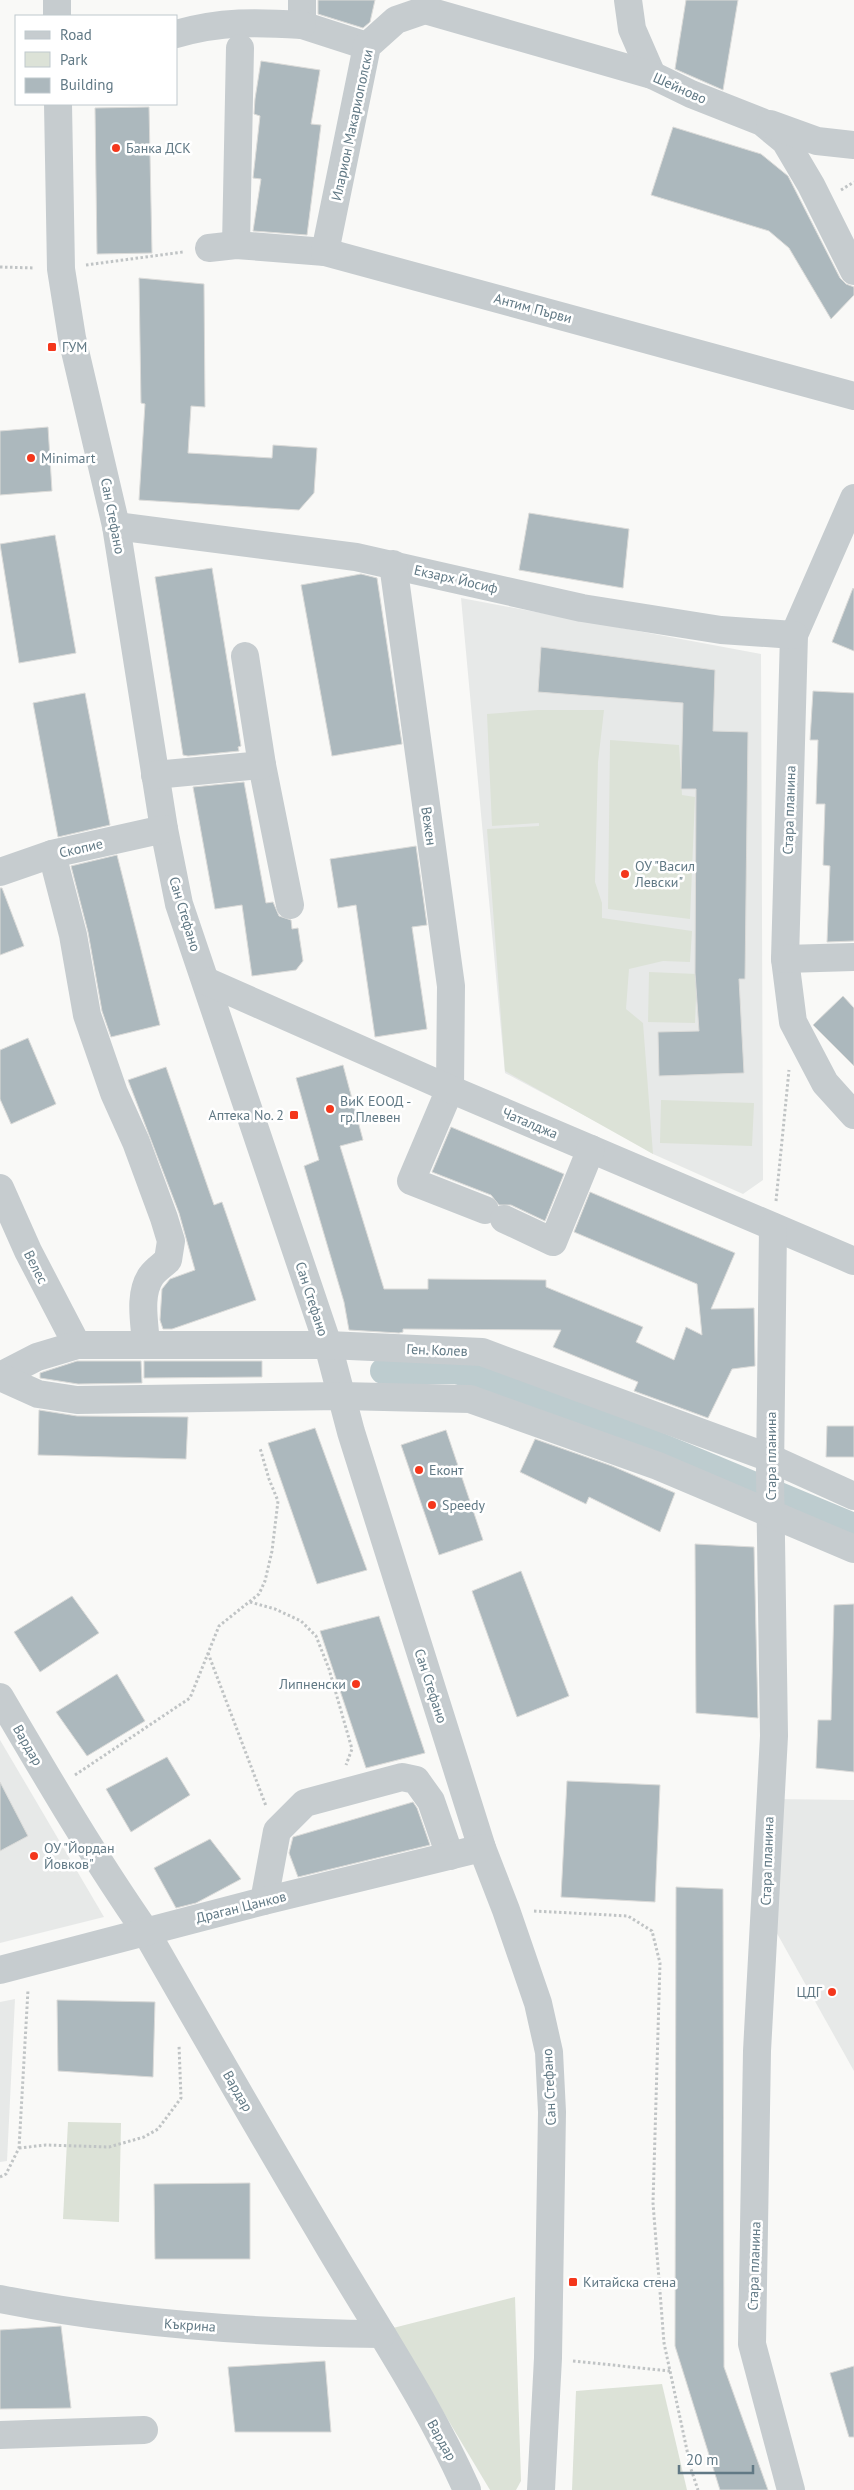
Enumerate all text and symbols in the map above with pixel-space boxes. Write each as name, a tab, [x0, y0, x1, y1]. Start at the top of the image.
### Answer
legend	[15, 15, 178, 105]
text: Road	[60, 25, 92, 44]
street label: Иларион Макариополски	[327, 48, 377, 202]
text: Park	[60, 50, 88, 69]
street label: Шейново	[650, 68, 710, 108]
text: Building	[60, 75, 114, 94]
place label: Банка ДСК	[126, 139, 191, 157]
marker: Банка ДСК	[110, 142, 122, 154]
street label: Антим Първи	[492, 289, 574, 327]
place label: ГУМ	[62, 338, 87, 356]
marker: ГУМ	[46, 341, 58, 353]
place label: Minimart	[41, 449, 96, 467]
marker: Minimart	[25, 452, 37, 464]
street label: Сан Стефано	[97, 476, 129, 556]
street label: Екзарх Йосиф	[412, 561, 500, 597]
street label: Стара планина	[778, 765, 800, 855]
street label: Вежен	[417, 805, 441, 847]
street label: Скопие	[57, 834, 105, 862]
place label: ОУ "Васил Левски"	[634, 857, 695, 891]
marker: ОУ "Васил Левски"	[619, 868, 631, 880]
street label: Сан Стефано	[165, 874, 205, 954]
place label: ВиК ЕООД - гр.Плевен	[340, 1092, 411, 1126]
marker: ВиК ЕООД - гр.Плевен	[324, 1103, 336, 1115]
street label: Чаталджа	[499, 1103, 561, 1143]
place label: Аптека No. 2	[208, 1106, 284, 1124]
marker: Аптека No. 2	[288, 1109, 300, 1121]
street label: Велес	[20, 1247, 52, 1287]
street label: Сан Стефано	[292, 1260, 332, 1338]
street label: Ген. Колев	[406, 1340, 468, 1360]
street label: Стара планина	[762, 1411, 780, 1501]
place label: Еконт	[429, 1461, 464, 1479]
marker: Еконт	[413, 1464, 425, 1476]
place label: Speedy	[442, 1496, 486, 1514]
marker: Speedy	[426, 1499, 438, 1511]
street label: Сан Стефано	[411, 1647, 451, 1725]
place label: Липненски	[278, 1675, 346, 1693]
marker: Липненски	[350, 1678, 362, 1690]
street label: Вардар	[9, 1721, 47, 1769]
street label: Стара планина	[756, 1816, 778, 1906]
place label: ОУ "Йордан Йовков"	[44, 1839, 115, 1873]
marker: ОУ "Йордан Йовков"	[28, 1850, 40, 1862]
street label: Драган Цанков	[194, 1887, 288, 1927]
place label: ЦДГ	[796, 1983, 823, 2001]
marker: ЦДГ	[826, 1986, 838, 1998]
street label: Сан Стефано	[538, 2048, 560, 2126]
street label: Вардар	[219, 2067, 257, 2115]
street label: Стара планина	[743, 2221, 765, 2311]
place label: Китайска стена	[583, 2273, 676, 2291]
marker: Китайска стена	[567, 2276, 579, 2288]
street label: Къкрина	[164, 2314, 217, 2336]
street label: Вардар	[423, 2416, 461, 2464]
scale bar	[679, 2442, 753, 2474]
text: 20 m	[686, 2450, 719, 2469]

